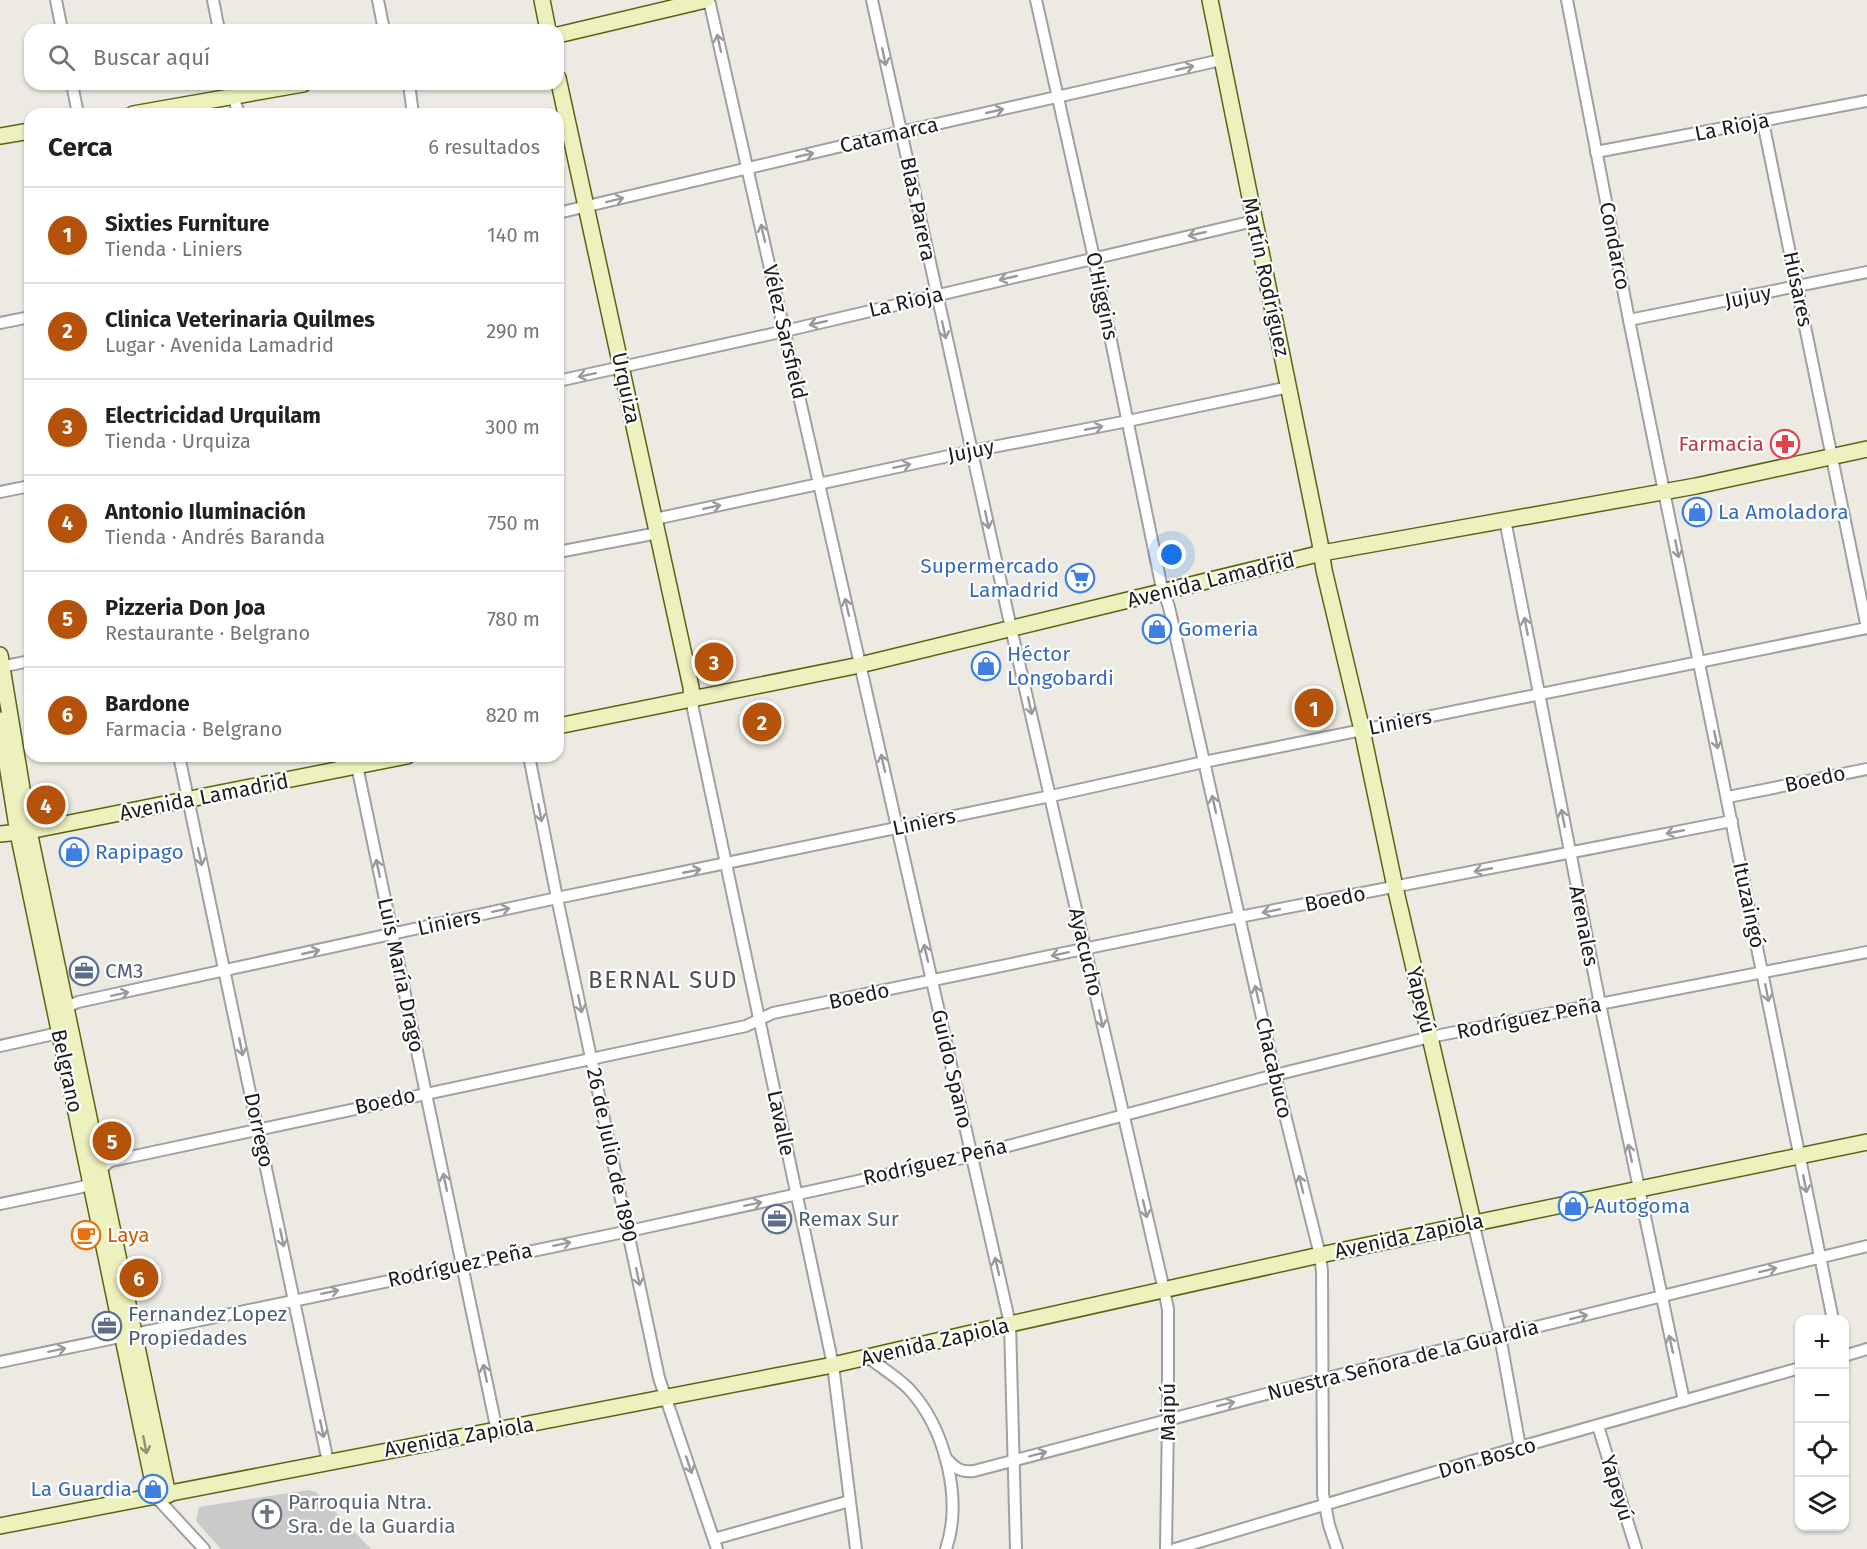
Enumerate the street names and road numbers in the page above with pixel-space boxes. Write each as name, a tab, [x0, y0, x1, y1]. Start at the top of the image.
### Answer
street label: La Rioja	[1692, 107, 1772, 147]
street label: Catamarca	[837, 111, 941, 159]
street label: Blas Parera	[894, 155, 942, 263]
street label: Martín Rodríguez	[1236, 195, 1296, 359]
street label: Condarco	[1594, 200, 1636, 292]
street label: Húsares	[1777, 249, 1819, 329]
street label: O'Higgins	[1080, 250, 1124, 343]
street label: Vélez Sarsfield	[757, 262, 813, 402]
street label: Jujuy	[1722, 280, 1774, 314]
street label: La Rioja	[866, 281, 946, 323]
street label: Urquiza	[606, 350, 646, 426]
street label: Jujuy	[945, 434, 997, 468]
street label: Avenida Lamadrid	[1125, 547, 1297, 613]
street label: Liniers	[1366, 703, 1434, 741]
street label: Boedo	[1782, 760, 1848, 798]
street label: Avenida Lamadrid	[117, 768, 291, 826]
street label: Liniers	[890, 803, 958, 841]
street label: Ituzaingó	[1727, 860, 1771, 950]
street label: Boedo	[1302, 880, 1368, 918]
street label: Arenales	[1563, 883, 1605, 969]
street label: Luis María Drago	[372, 895, 430, 1055]
street label: Liniers	[415, 903, 483, 941]
street label: Ayacucho	[1063, 905, 1109, 999]
street label: Yapeyú	[1401, 964, 1441, 1036]
street label: Boedo	[826, 977, 892, 1015]
street label: Rodríguez Peña	[1454, 991, 1604, 1045]
street label: Guido Spano	[926, 1007, 978, 1131]
street label: Chacabuco	[1250, 1015, 1298, 1121]
street label: Belgrano	[45, 1027, 89, 1115]
street label: 26 de Julio de 1890	[581, 1065, 643, 1245]
street label: Boedo	[352, 1082, 418, 1120]
street label: Lavalle	[761, 1088, 801, 1158]
street label: Dorrego	[238, 1090, 280, 1170]
street label: Rodríguez Peña	[860, 1133, 1010, 1191]
street label: Avenida Zapiola	[1332, 1208, 1486, 1264]
street label: Rodríguez Peña	[385, 1237, 535, 1293]
street label: Avenida Zapiola	[858, 1312, 1012, 1372]
street label: Nuestra Señora de la Guardia	[1265, 1314, 1541, 1406]
street label: Maipú	[1155, 1383, 1181, 1441]
street label: Avenida Zapiola	[382, 1411, 536, 1463]
street label: Don Bosco	[1435, 1432, 1539, 1484]
street label: Yapeyú	[1595, 1452, 1639, 1524]

